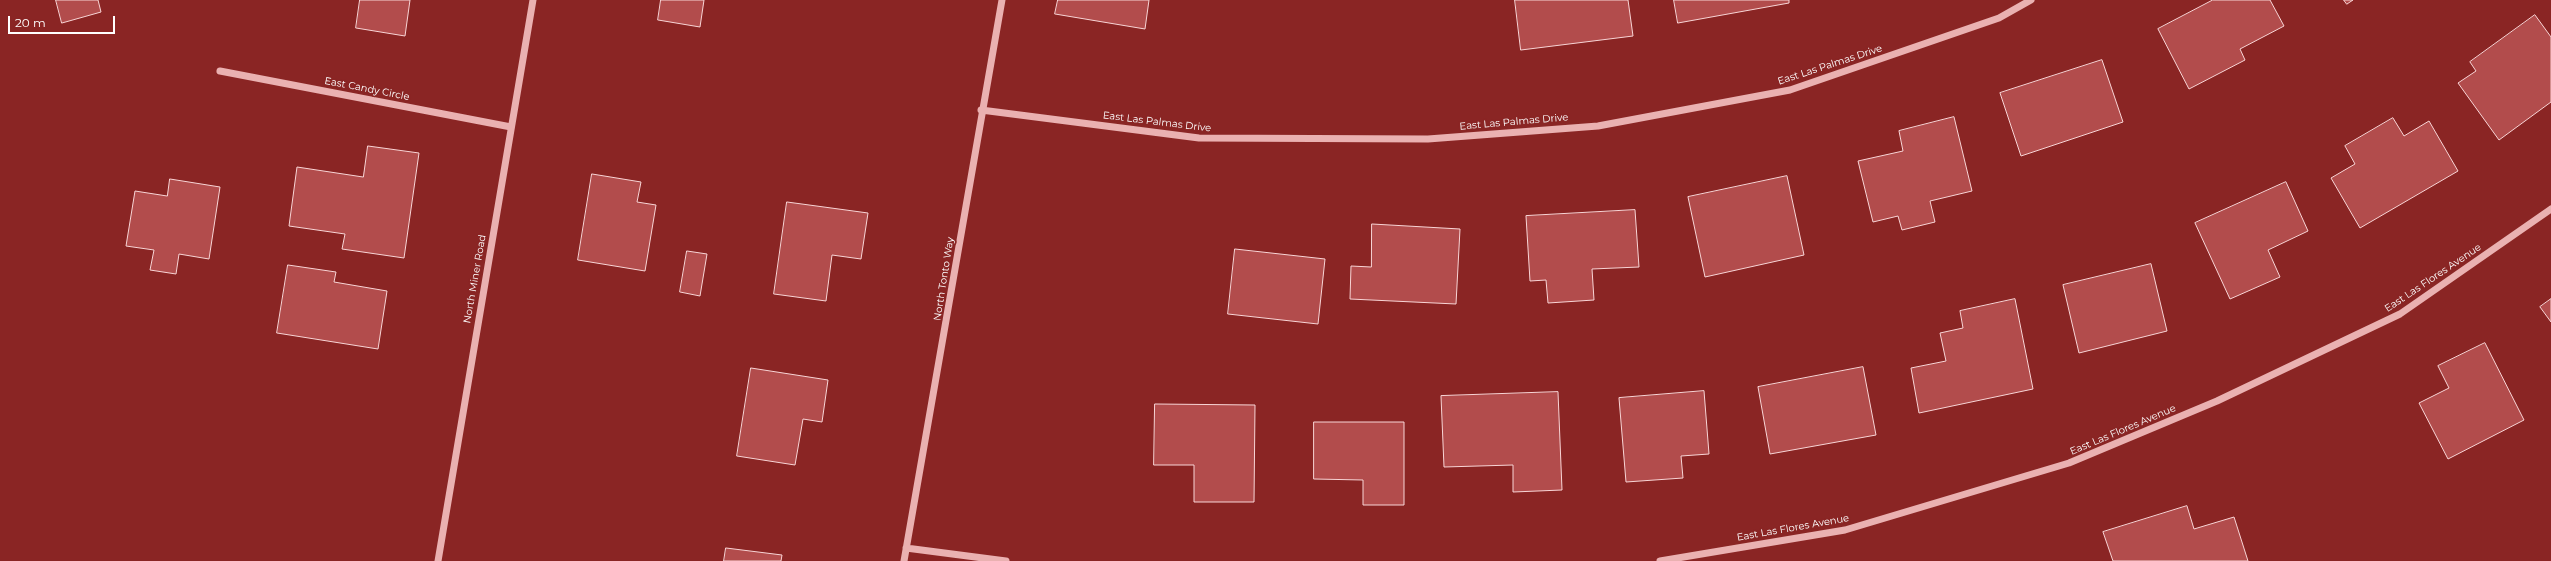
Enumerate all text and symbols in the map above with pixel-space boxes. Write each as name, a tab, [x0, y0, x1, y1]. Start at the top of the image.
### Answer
scale bar	[10, 8, 117, 34]
text: 20 m	[15, 15, 46, 30]
street label: East Las Palmas Drive	[1776, 42, 1884, 88]
street label: East Candy Circle	[323, 75, 411, 103]
street label: East Las Palmas Drive	[1102, 109, 1212, 135]
street label: East Las Palmas Drive	[1459, 111, 1569, 133]
street label: North Miner Road	[461, 234, 489, 324]
street label: North Tonto Way	[931, 236, 957, 322]
street label: East Las Flores Avenue	[2382, 241, 2484, 315]
street label: East Las Flores Avenue	[2068, 402, 2178, 458]
street label: East Las Flores Avenue	[1736, 512, 1850, 544]

